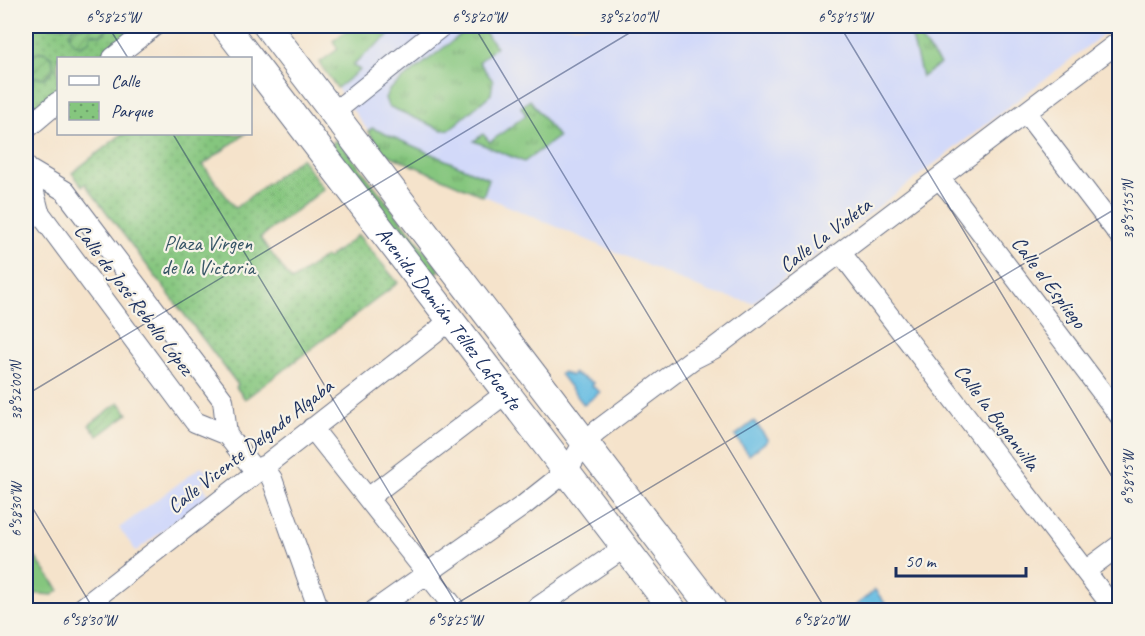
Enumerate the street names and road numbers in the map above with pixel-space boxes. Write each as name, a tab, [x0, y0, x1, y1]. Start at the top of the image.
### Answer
street label: Calle La Violeta	[774, 191, 878, 278]
street label: Calle de José Rebollo López	[69, 218, 201, 382]
street label: Avenida Damián Téllez Lafuente	[371, 221, 528, 416]
street label: Calle el Espliego	[1006, 231, 1093, 335]
street label: Calle la Buganvilla	[949, 359, 1047, 477]
street label: Calle Vicente Delgado Algaba	[162, 372, 340, 519]

